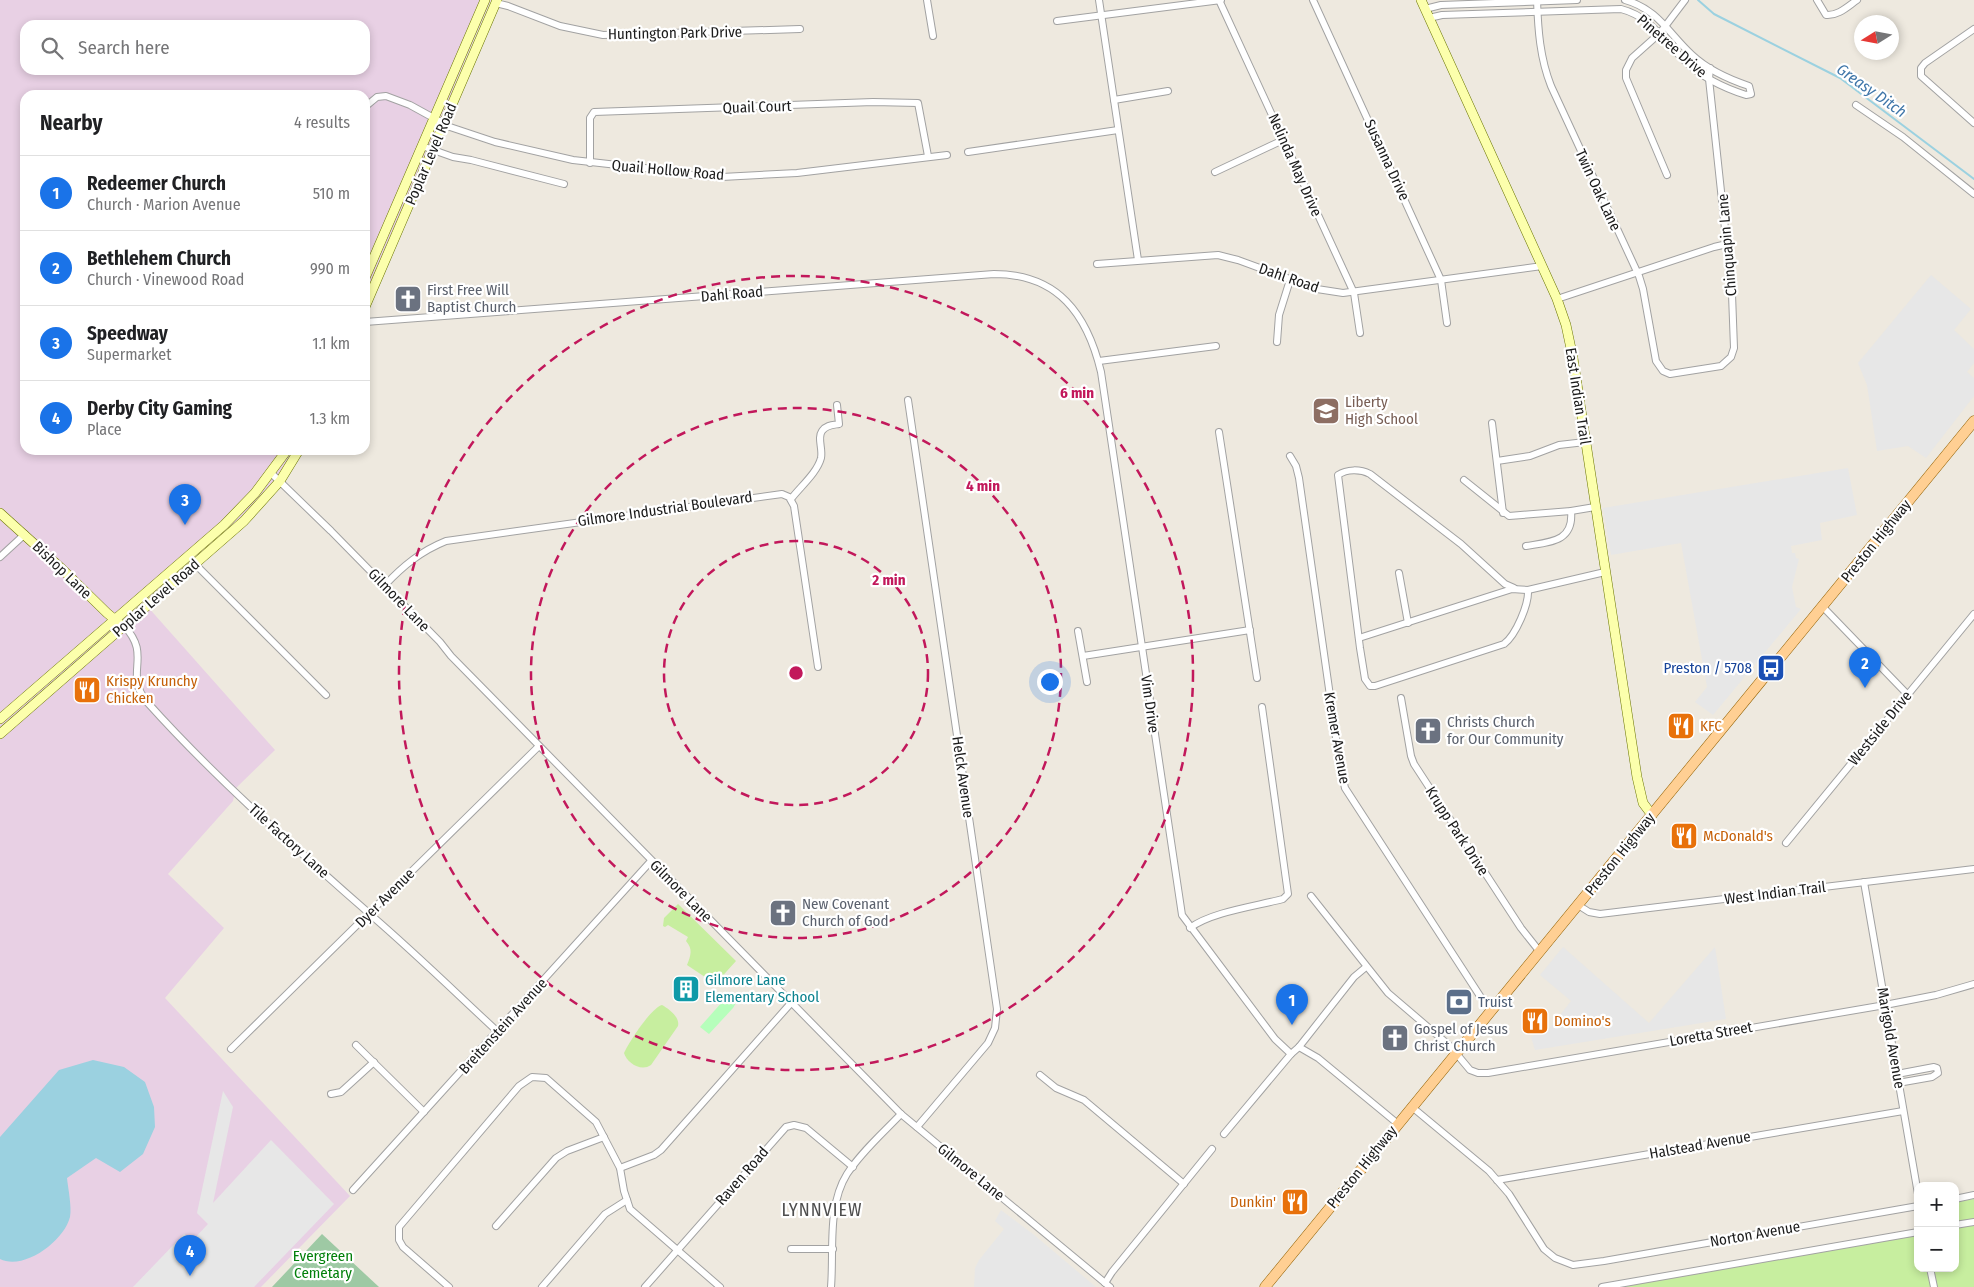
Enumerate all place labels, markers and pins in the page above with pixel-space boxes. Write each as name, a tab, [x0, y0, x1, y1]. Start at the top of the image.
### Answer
place label: First Free Will Baptist Church	[427, 281, 516, 316]
church icon: First Free Will Baptist Church	[393, 284, 423, 314]
place label: Liberty High School	[1345, 393, 1418, 428]
school or university icon: Liberty High School	[1311, 396, 1341, 426]
pin: 3	[169, 484, 201, 525]
pin: 2	[1849, 647, 1881, 688]
bus stop icon: Preston / 5708	[1756, 653, 1786, 683]
place label: Preston / 5708	[1663, 659, 1752, 677]
centre of rings	[787, 664, 805, 682]
place label: Krispy Krunchy Chicken	[106, 672, 198, 707]
restaurant icon: Krispy Krunchy Chicken	[72, 675, 102, 705]
restaurant icon: KFC	[1666, 711, 1696, 741]
place label: Christs Church for Our Community	[1447, 713, 1564, 748]
church icon: Christs Church for Our Community	[1413, 716, 1443, 746]
place label: KFC	[1700, 717, 1722, 735]
restaurant icon: McDonald's	[1669, 821, 1699, 851]
place label: McDonald's	[1703, 827, 1773, 845]
place label: New Covenant Church of God	[802, 895, 889, 930]
church icon: New Covenant Church of God	[768, 898, 798, 928]
place label: Gilmore Lane Elementary School	[705, 971, 819, 1006]
building icon: Gilmore Lane Elementary School	[671, 974, 701, 1004]
pin: 1	[1276, 984, 1308, 1025]
bank icon: Truist	[1444, 987, 1474, 1017]
place label: Truist	[1478, 993, 1513, 1011]
restaurant icon: Domino's	[1520, 1006, 1550, 1036]
place label: Domino's	[1554, 1012, 1611, 1030]
place label: Gospel of Jesus Christ Church	[1414, 1020, 1508, 1055]
church icon: Gospel of Jesus Christ Church	[1380, 1023, 1410, 1053]
restaurant icon: Dunkin'	[1280, 1187, 1310, 1217]
place label: Dunkin'	[1230, 1193, 1276, 1211]
pin: 4	[174, 1235, 206, 1276]

